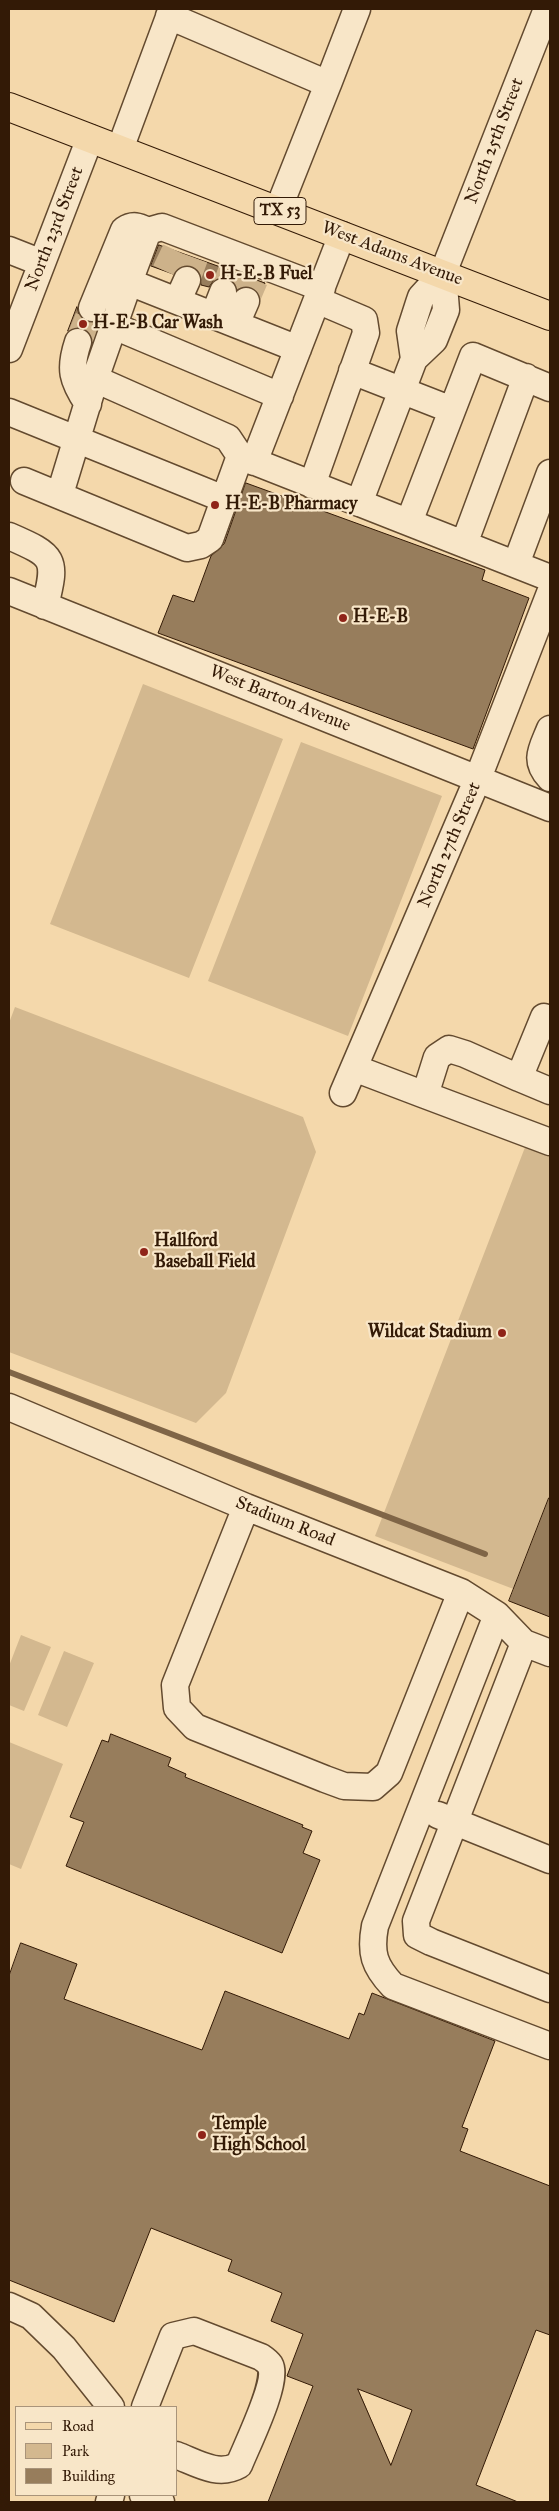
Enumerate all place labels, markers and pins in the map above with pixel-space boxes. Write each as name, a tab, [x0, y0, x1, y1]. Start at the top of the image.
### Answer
place label: H-E-B Fuel	[220, 264, 313, 286]
marker: H-E-B Fuel	[204, 269, 216, 281]
place label: H-E-B Car Wash	[93, 313, 223, 335]
marker: H-E-B Car Wash	[77, 318, 89, 330]
place label: H-E-B Pharmacy	[225, 494, 357, 516]
marker: H-E-B Pharmacy	[209, 499, 221, 511]
place label: H-E-B	[353, 607, 408, 629]
marker: H-E-B	[337, 612, 349, 624]
place label: Hallford Baseball Field	[154, 1231, 256, 1274]
marker: Hallford Baseball Field	[138, 1246, 150, 1258]
place label: Wildcat Stadium	[368, 1322, 492, 1344]
marker: Wildcat Stadium	[496, 1327, 508, 1339]
place label: Temple High School	[212, 2114, 306, 2156]
marker: Temple High School	[196, 2129, 208, 2141]

